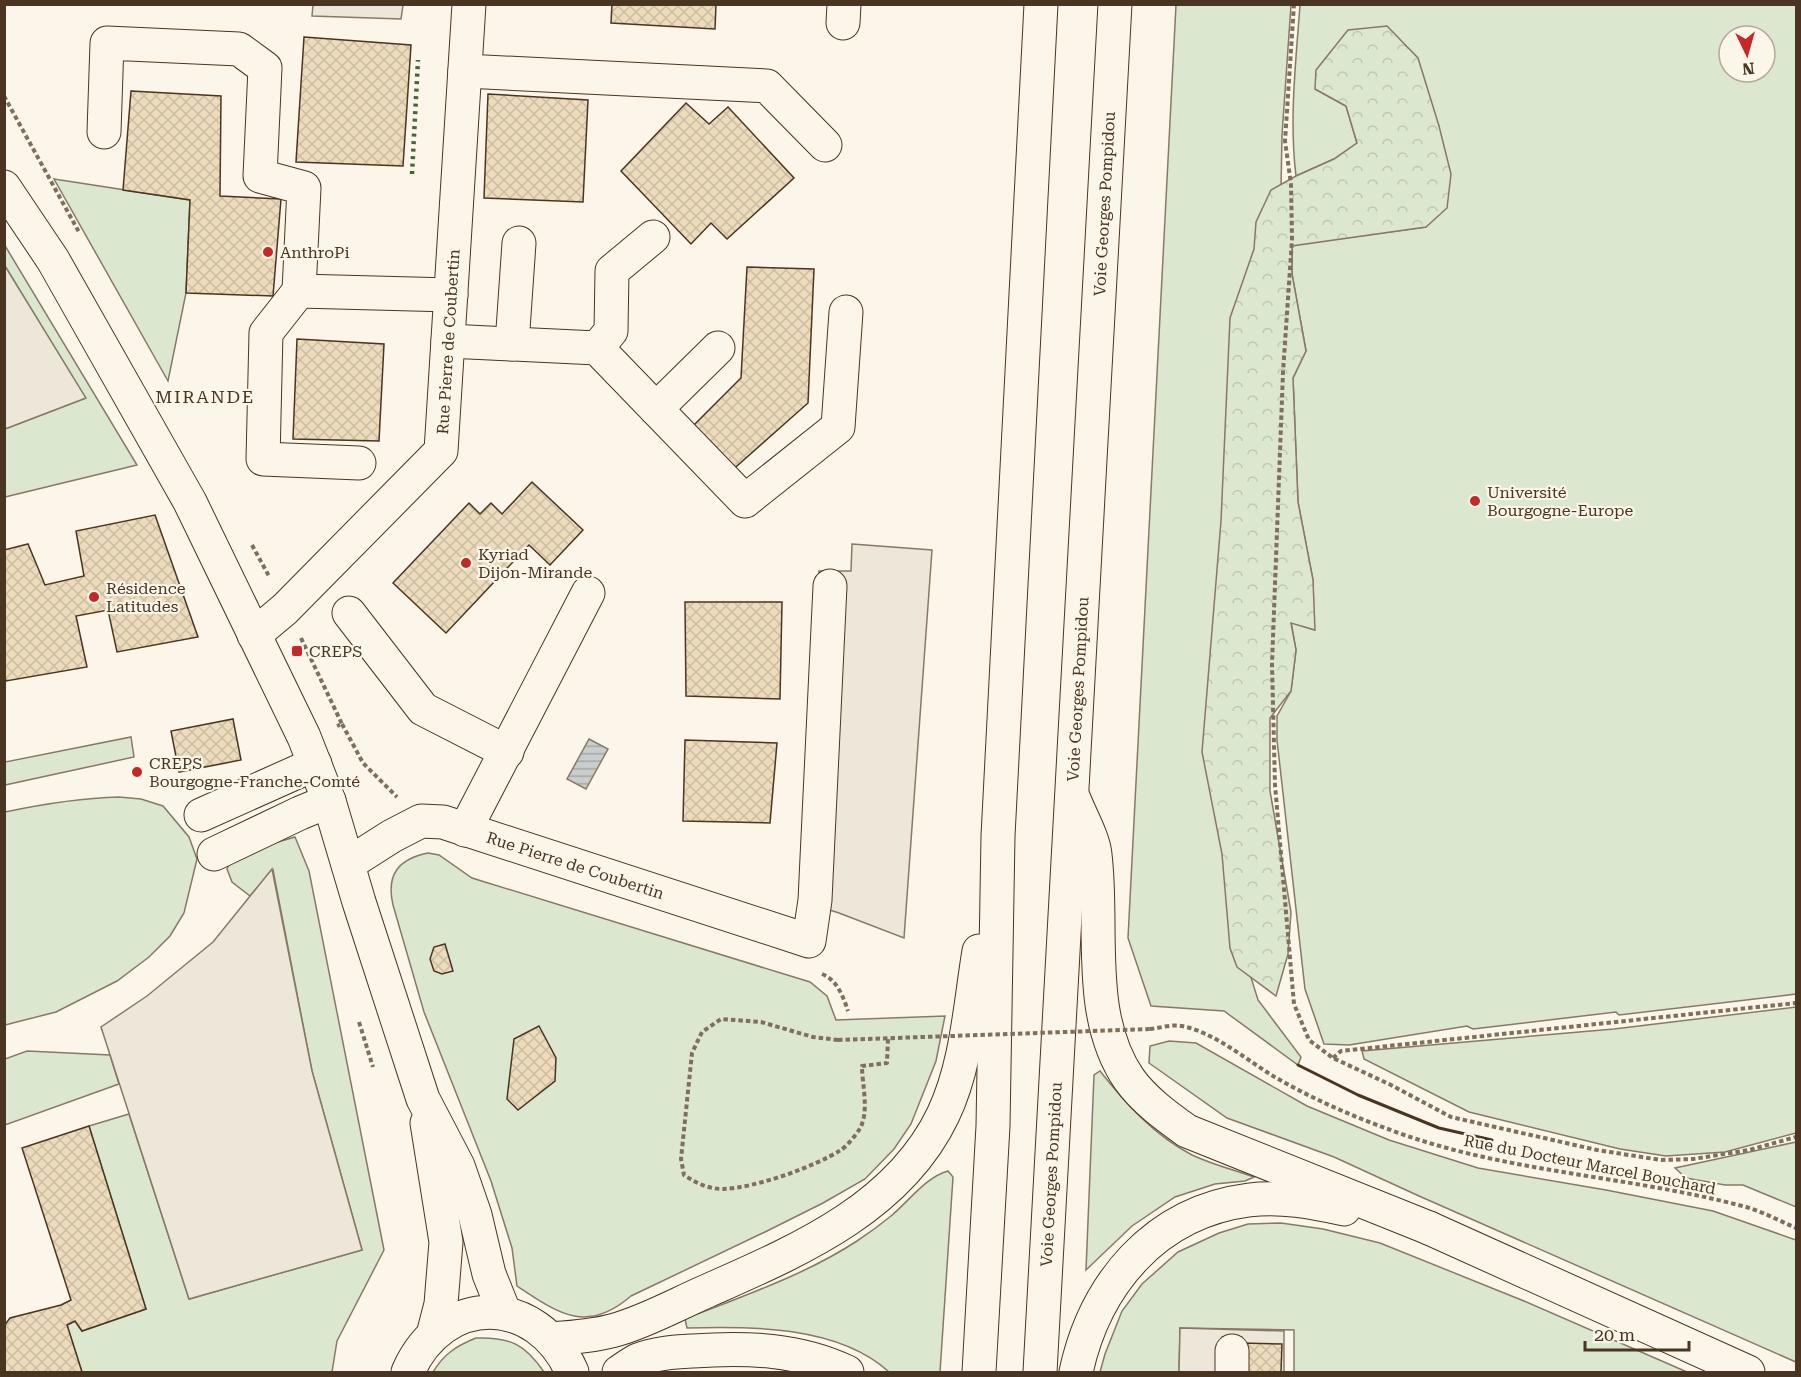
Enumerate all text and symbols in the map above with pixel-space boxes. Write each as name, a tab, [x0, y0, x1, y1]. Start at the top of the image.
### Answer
north arrow	[1717, 24, 1777, 84]
text: N	[1741, 58, 1755, 78]
street label: Voie Georges Pompidou	[1090, 111, 1119, 297]
place label: AnthroPi	[280, 243, 350, 262]
marker: AnthroPi	[261, 245, 275, 259]
street label: Rue Pierre de Coubertin	[433, 249, 464, 435]
district label: MIRANDE	[155, 386, 255, 407]
place label: Université Bourgogne-Europe	[1487, 483, 1633, 520]
marker: Université Bourgogne-Europe	[1468, 494, 1482, 508]
place label: Kyriad Dijon-Mirande	[478, 545, 592, 582]
marker: Kyriad Dijon-Mirande	[459, 556, 473, 570]
place label: Résidence Latitudes	[106, 579, 186, 616]
marker: Résidence Latitudes	[87, 590, 101, 604]
street label: Voie Georges Pompidou	[1063, 596, 1092, 782]
place label: CREPS	[309, 642, 362, 661]
marker: CREPS	[290, 644, 304, 658]
place label: CREPS Bourgogne-Franche-Comté	[149, 754, 360, 791]
marker: CREPS Bourgogne-Franche-Comté	[130, 765, 144, 779]
street label: Rue Pierre de Coubertin	[484, 828, 666, 903]
street label: Voie Georges Pompidou	[1037, 1081, 1066, 1267]
street label: Rue du Docteur Marcel Bouchard	[1462, 1131, 1718, 1198]
scale bar	[1585, 1314, 1688, 1352]
text: 20 m	[1594, 1324, 1635, 1345]

